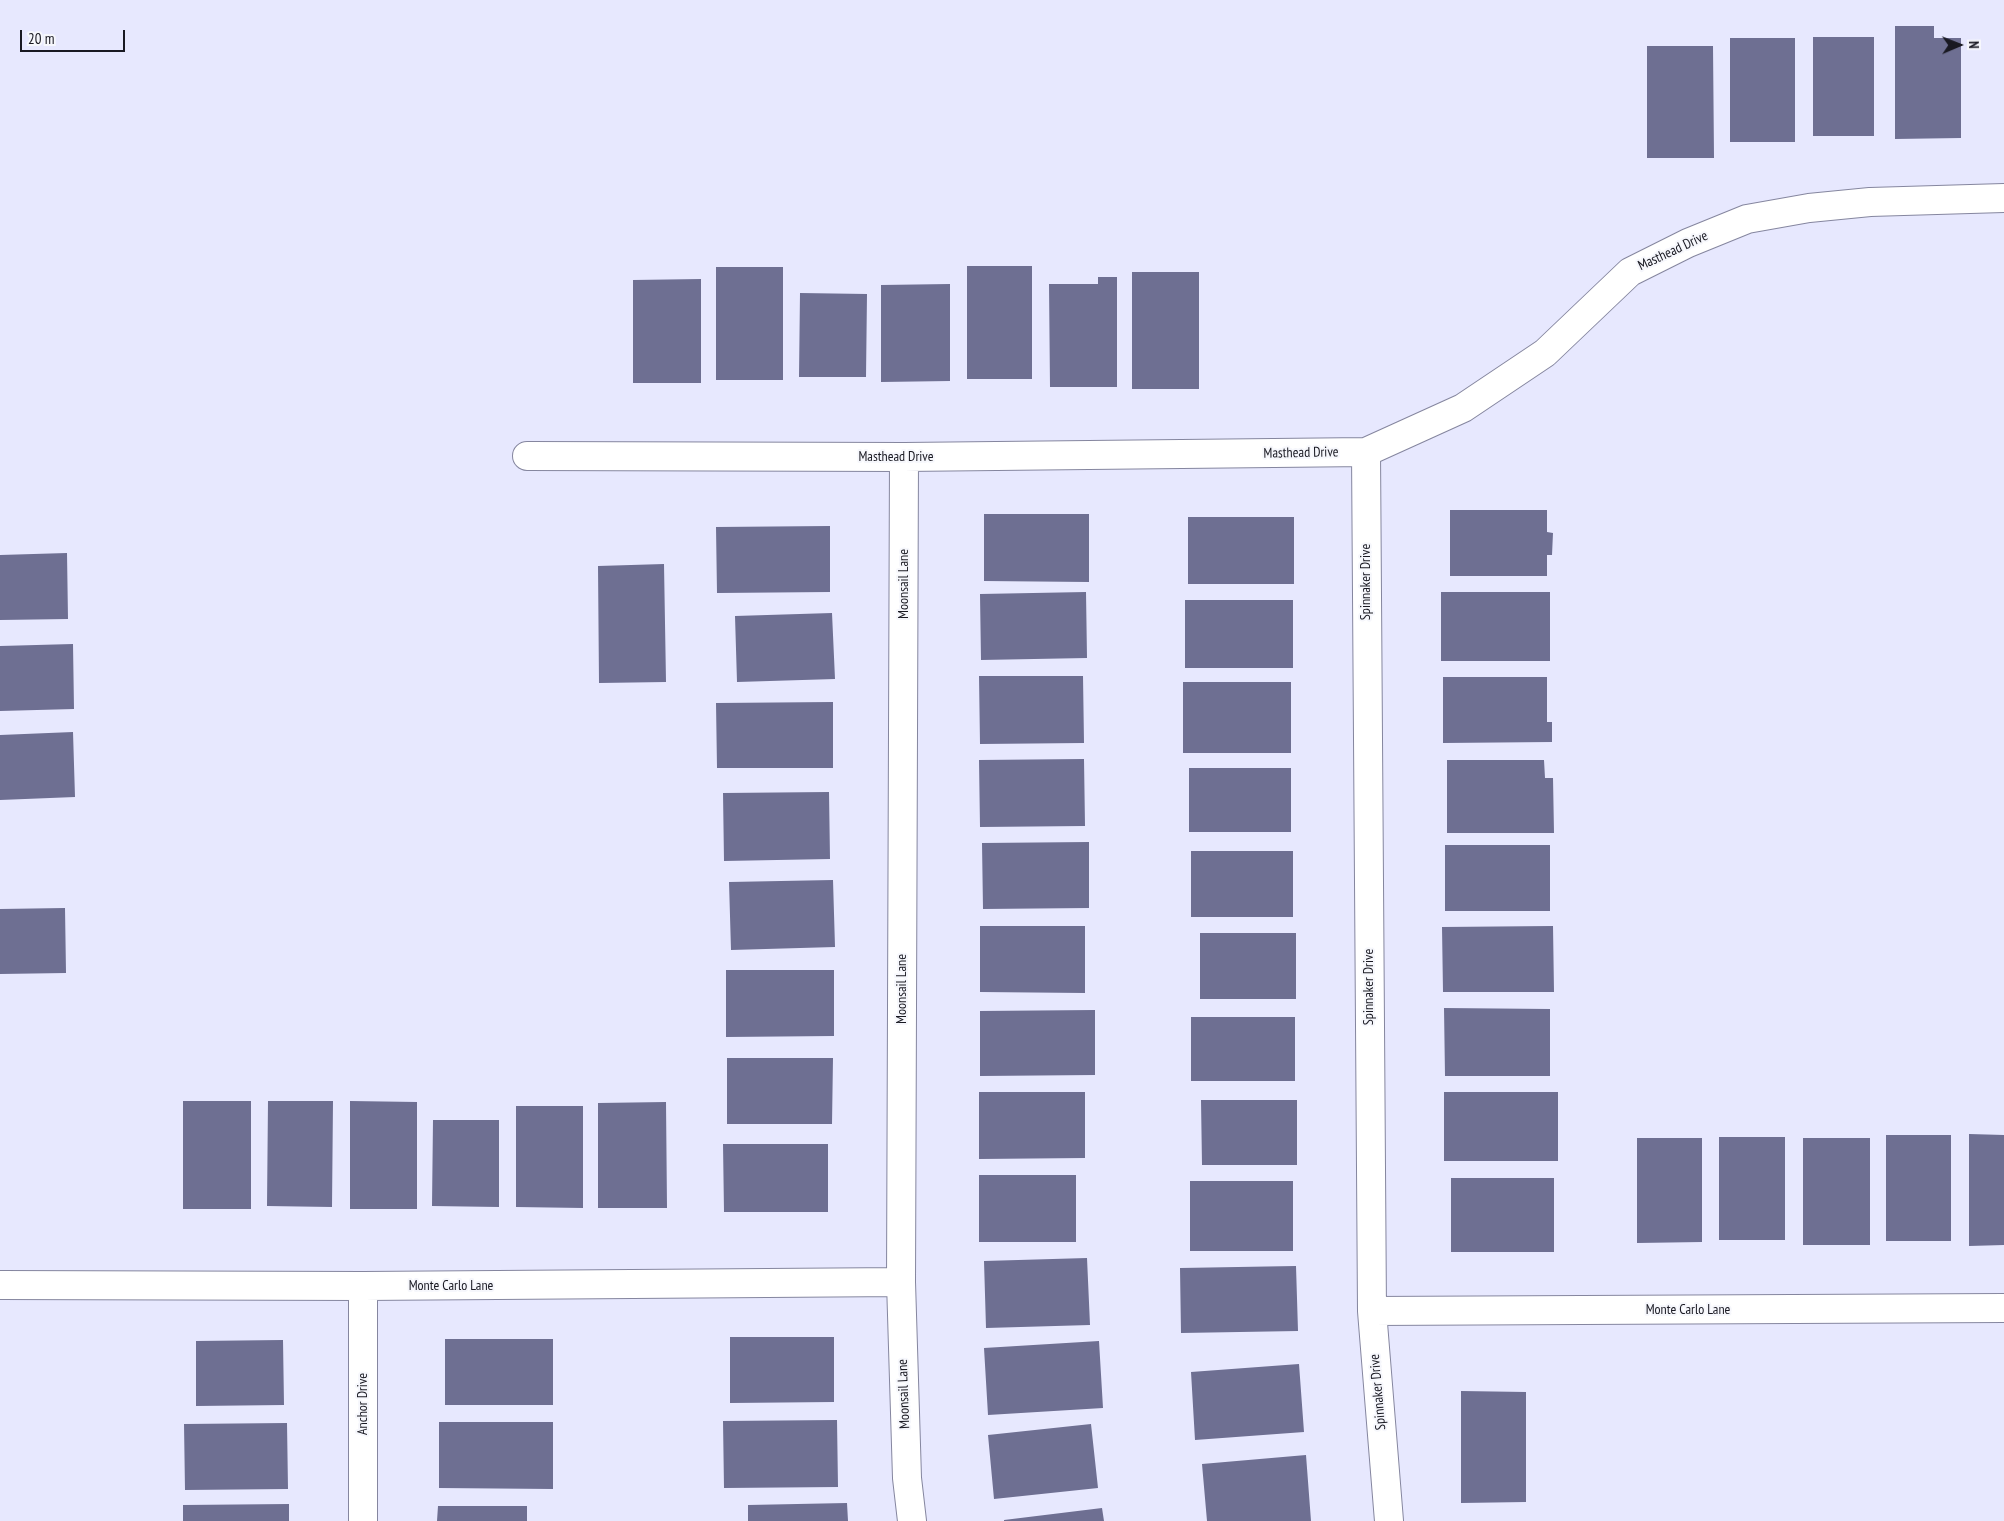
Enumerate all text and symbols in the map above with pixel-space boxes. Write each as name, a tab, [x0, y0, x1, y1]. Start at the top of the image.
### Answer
scale bar	[22, 20, 128, 52]
north arrow	[1934, 20, 1984, 70]
text: 20 m	[28, 29, 54, 48]
text: N	[1965, 41, 1983, 49]
street label: Masthead Drive	[1635, 228, 1711, 274]
street label: Masthead Drive	[1263, 444, 1339, 462]
street label: Masthead Drive	[858, 449, 934, 465]
street label: Spinnaker Drive	[1358, 544, 1374, 620]
street label: Moonsail Lane	[896, 549, 912, 619]
street label: Spinnaker Drive	[1361, 949, 1377, 1025]
street label: Moonsail Lane	[894, 954, 910, 1024]
street label: Monte Carlo Lane	[409, 1278, 493, 1294]
street label: Monte Carlo Lane	[1646, 1302, 1730, 1318]
street label: Spinnaker Drive	[1366, 1353, 1390, 1431]
street label: Moonsail Lane	[894, 1359, 914, 1429]
street label: Anchor Drive	[355, 1373, 371, 1435]

